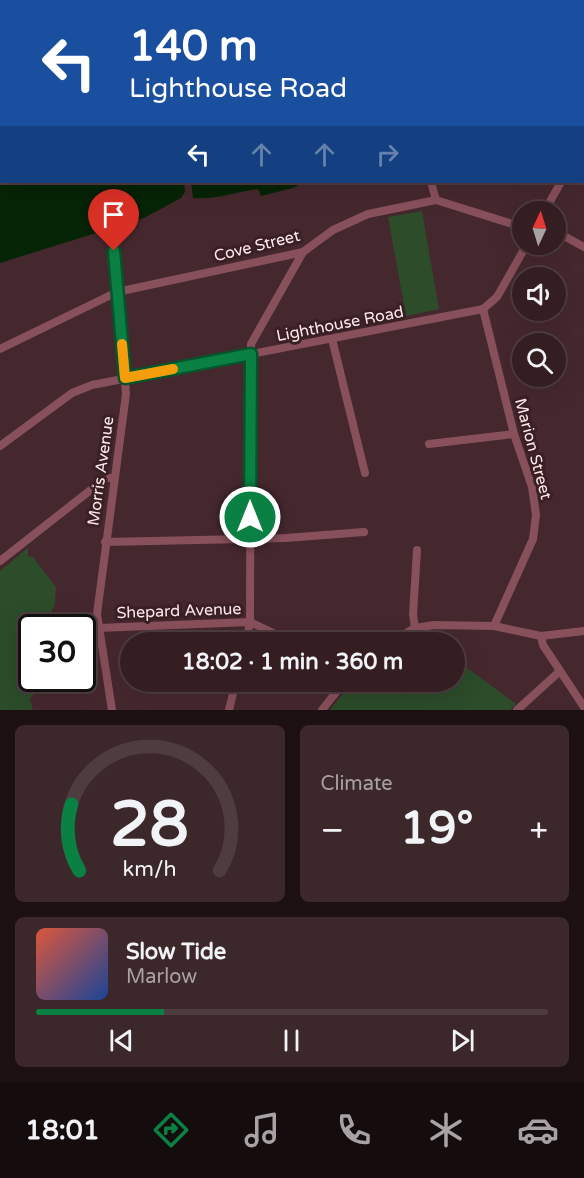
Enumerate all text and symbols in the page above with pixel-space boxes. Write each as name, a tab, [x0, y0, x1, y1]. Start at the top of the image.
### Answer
text: 140 m	[129, 21, 258, 72]
icon: left	[30, 24, 108, 102]
text: Lighthouse Road	[129, 72, 347, 105]
icon: left	[182, 138, 215, 171]
icon: ahead	[245, 138, 278, 171]
icon: ahead	[308, 138, 341, 171]
icon: right	[371, 138, 404, 171]
pin	[88, 189, 139, 251]
icon: arrive	[97, 198, 130, 231]
north arrow	[512, 201, 566, 255]
map controls	[512, 201, 566, 387]
street label: Cove Street	[212, 226, 302, 266]
button: sound	[512, 267, 566, 321]
street label: Lighthouse Road	[275, 302, 405, 346]
button: search	[512, 333, 566, 387]
street label: Marion Street	[510, 396, 556, 502]
street label: Morris Avenue	[83, 415, 119, 527]
position arrow	[218, 485, 282, 549]
street label: Shepard Avenue	[116, 599, 242, 623]
speed limit sign: 30	[18, 614, 96, 692]
text: 18:02 · 1 min · 360 m	[182, 649, 403, 675]
text: Climate	[321, 772, 393, 796]
text: 28	[111, 788, 189, 863]
text: 19°	[400, 802, 473, 856]
text: −	[321, 811, 344, 850]
text: +	[529, 811, 548, 850]
text: km/h	[123, 856, 177, 882]
text: Slow Tide	[126, 939, 226, 965]
text: Marlow	[126, 965, 197, 989]
icon: previous	[105, 1024, 138, 1057]
icon: pause	[275, 1024, 308, 1057]
icon: next	[446, 1024, 479, 1057]
icon: directions	[150, 1109, 192, 1151]
icon: music	[241, 1109, 283, 1151]
icon: phone	[333, 1109, 375, 1151]
icon: climate	[425, 1109, 467, 1151]
icon: car	[517, 1109, 559, 1151]
text: 18:01	[25, 1114, 100, 1147]

